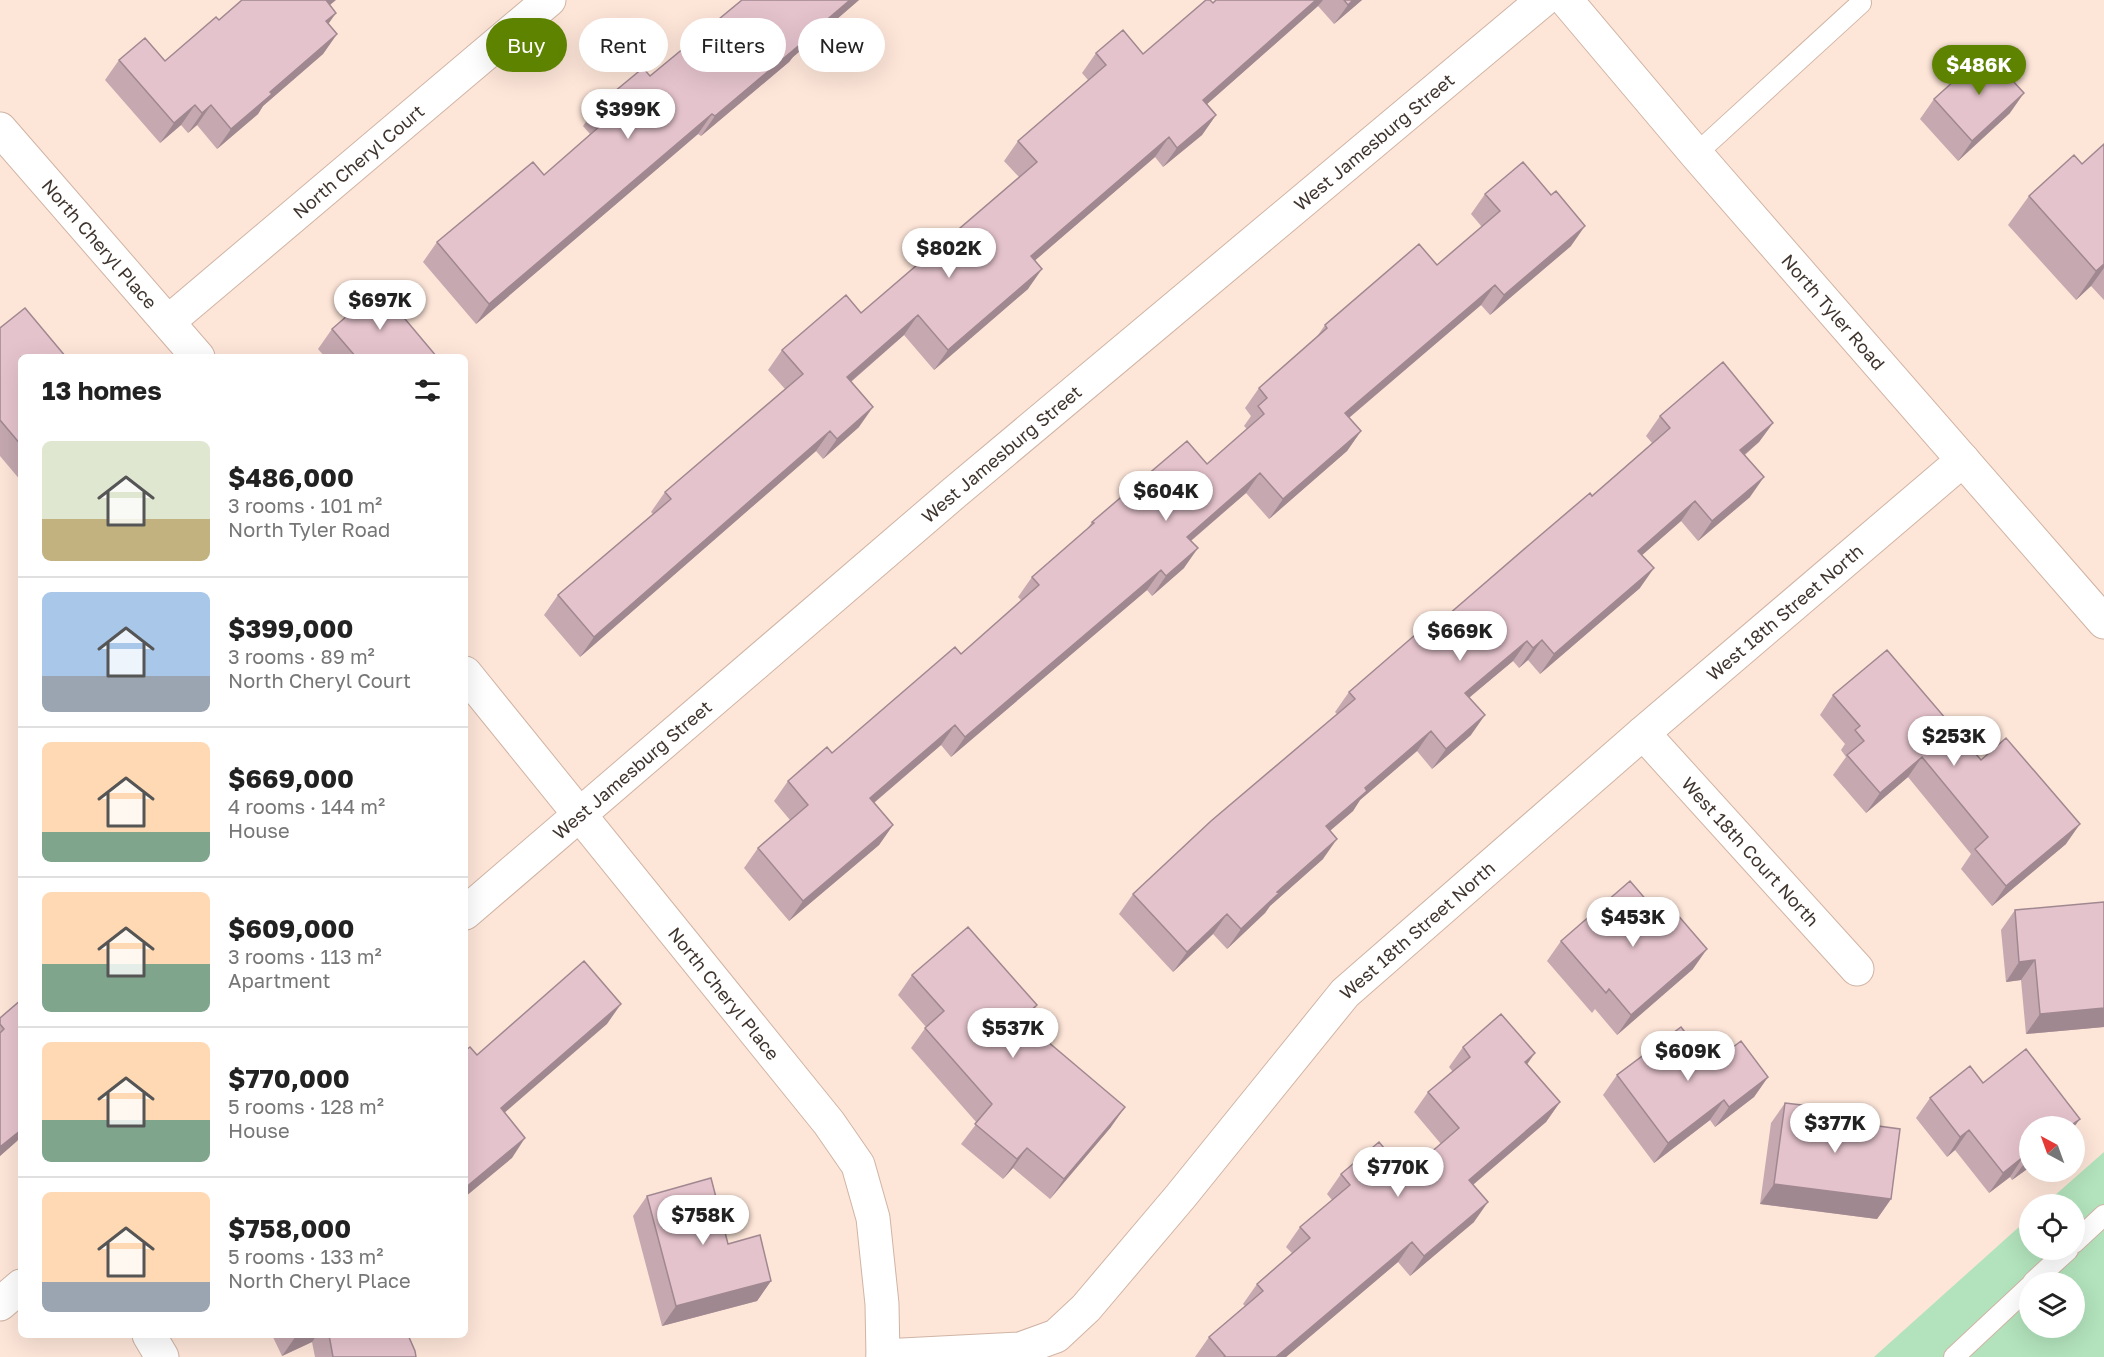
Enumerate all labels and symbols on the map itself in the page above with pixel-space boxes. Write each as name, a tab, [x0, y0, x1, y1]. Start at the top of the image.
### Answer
pin: $486K	[1937, 45, 2021, 96]
street label: West Jamesburg Street	[1289, 68, 1458, 215]
pin: $399K	[586, 89, 670, 140]
street label: North Cheryl Court	[288, 100, 428, 223]
street label: North Cheryl Place	[37, 174, 162, 313]
pin: $802K	[907, 228, 991, 279]
street label: North Tyler Road	[1777, 250, 1890, 374]
pin: $697K	[338, 280, 422, 331]
street label: West Jamesburg Street	[917, 380, 1086, 527]
pin: $604K	[1124, 471, 1208, 522]
street label: West 18th Street North	[1702, 539, 1867, 685]
pin: $669K	[1418, 611, 1502, 662]
street label: West Jamesburg Street	[548, 695, 716, 844]
pin: $253K	[1912, 716, 1996, 767]
street label: West 18th Court North	[1677, 772, 1824, 931]
street label: West 18th Street North	[1335, 856, 1499, 1004]
pin: $453K	[1591, 897, 1675, 948]
street label: North Cheryl Place	[664, 923, 784, 1064]
pin: $537K	[971, 1008, 1055, 1059]
pin: $609K	[1646, 1031, 1730, 1082]
pin: $377K	[1793, 1103, 1877, 1154]
north arrow	[2019, 1116, 2085, 1182]
pin: $770K	[1356, 1147, 1440, 1198]
pin: $758K	[661, 1195, 745, 1246]

